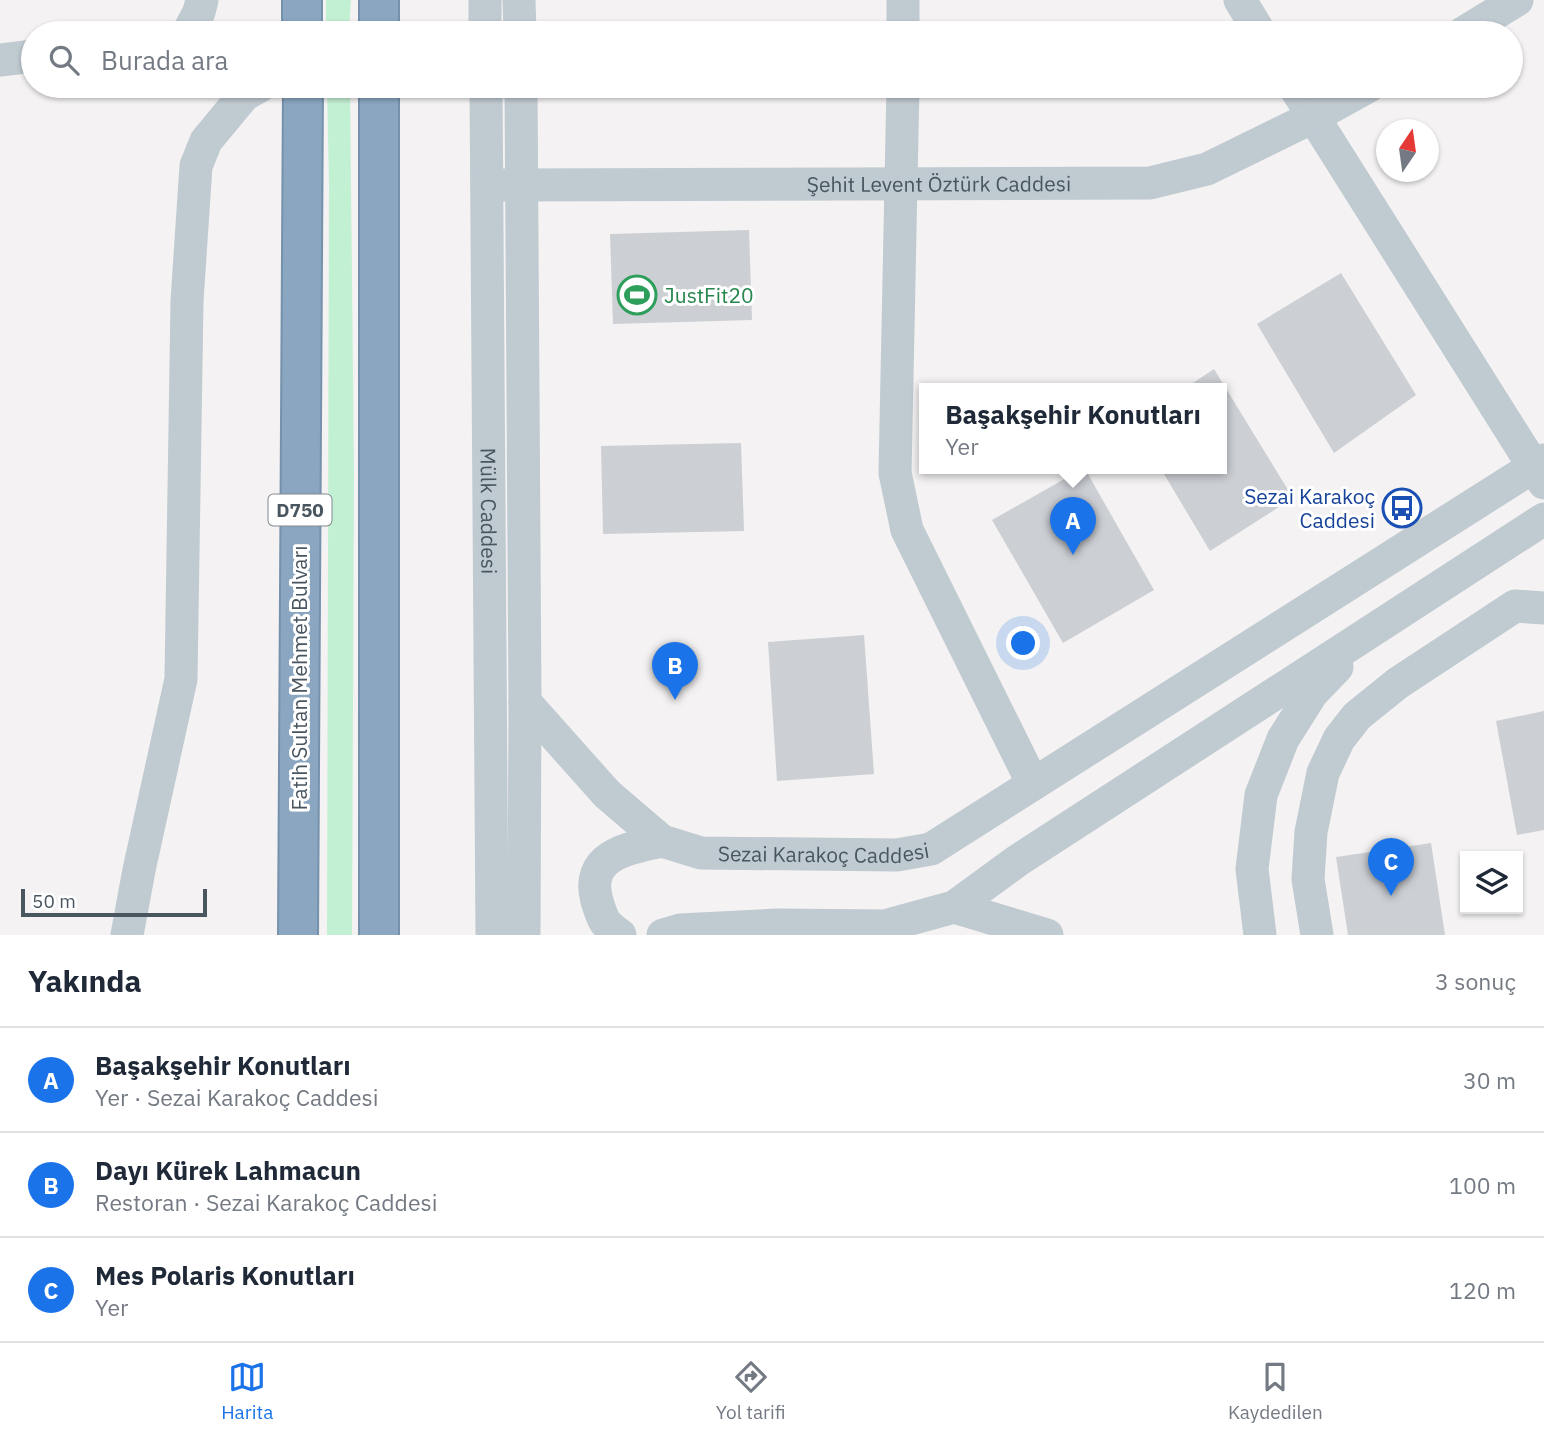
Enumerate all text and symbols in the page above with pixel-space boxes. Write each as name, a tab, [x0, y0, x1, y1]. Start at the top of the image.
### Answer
search box	[21, 21, 1523, 98]
icon: search	[45, 41, 83, 79]
text: Burada ara	[101, 43, 228, 77]
north arrow	[1376, 119, 1439, 182]
street label: Şehit Levent Öztürk Caddesi	[807, 169, 1071, 198]
sports icon: JustFit20	[616, 274, 658, 316]
place label: JustFit20	[664, 281, 754, 309]
popup	[919, 383, 1227, 474]
text: Başakşehir Konutları	[945, 397, 1201, 431]
text: Yer	[945, 431, 979, 461]
street label: Mülk Caddesi	[475, 448, 503, 574]
place label: Sezai Karakoç Caddesi	[1244, 482, 1375, 534]
bus stop icon: Sezai Karakoç Caddesi	[1381, 487, 1423, 529]
road number: D750	[268, 495, 332, 526]
pin: A	[1050, 497, 1096, 555]
street label: Fatih Sultan Mehmet Bulvarı	[285, 546, 313, 810]
your location	[1006, 626, 1040, 660]
pin: B	[652, 642, 698, 700]
street label: Sezai Karakoç Caddesi	[718, 836, 931, 869]
pin: C	[1368, 838, 1414, 896]
map controls	[1460, 851, 1523, 914]
button: layers	[1460, 851, 1523, 914]
scale bar	[21, 886, 206, 918]
text: 50 m	[32, 889, 76, 913]
text: Yakında	[28, 961, 142, 1000]
text: 3 sonuç	[1435, 966, 1516, 996]
text: Başakşehir Konutları	[95, 1048, 351, 1082]
text: A	[43, 1065, 59, 1095]
text: 30 m	[1463, 1065, 1516, 1095]
text: Yer · Sezai Karakoç Caddesi	[95, 1082, 379, 1112]
text: Dayı Kürek Lahmacun	[95, 1153, 361, 1187]
text: B	[43, 1170, 59, 1200]
text: 100 m	[1449, 1170, 1516, 1200]
text: Restoran · Sezai Karakoç Caddesi	[95, 1187, 438, 1217]
text: Mes Polaris Konutları	[95, 1258, 355, 1292]
text: C	[44, 1275, 58, 1305]
text: 120 m	[1449, 1275, 1516, 1305]
text: Yer	[95, 1292, 129, 1322]
tab: Harita	[221, 1358, 273, 1424]
tab: Yol tarifi	[716, 1358, 786, 1424]
tab: Kaydedilen	[1228, 1358, 1323, 1424]

